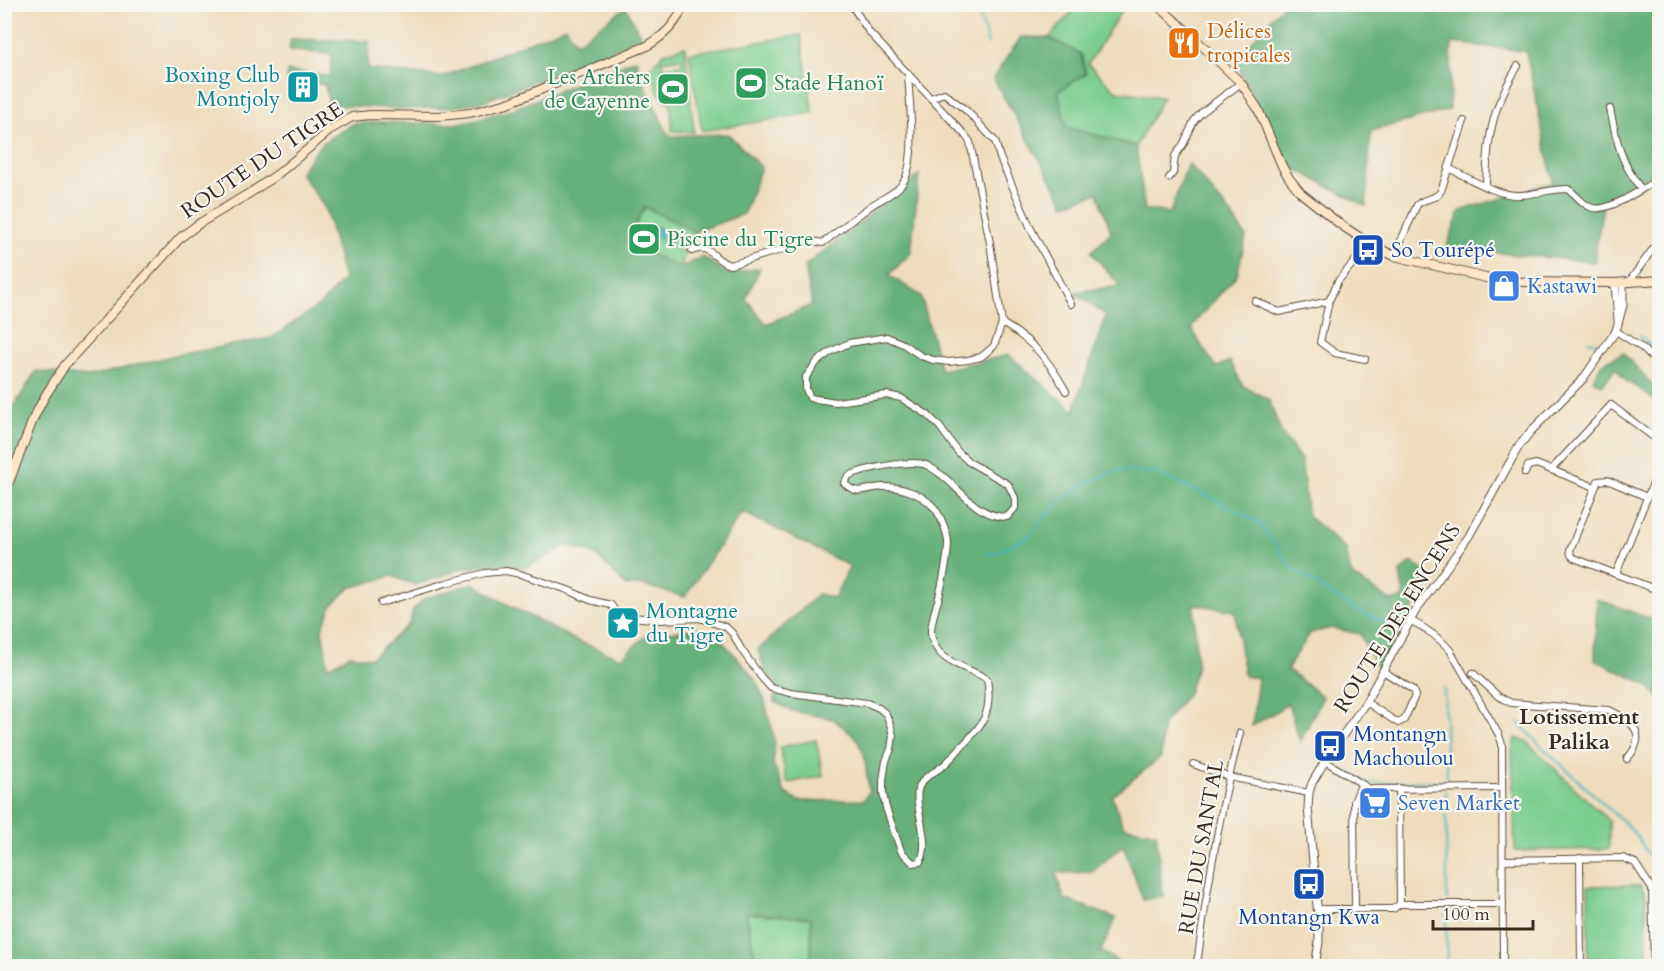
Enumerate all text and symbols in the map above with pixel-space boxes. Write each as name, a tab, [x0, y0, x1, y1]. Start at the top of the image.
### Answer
place label: Délices tropicales	[1207, 17, 1290, 70]
restaurant icon: Délices tropicales	[1166, 25, 1202, 61]
place label: Boxing Club Montjoly	[165, 61, 280, 114]
place label: Les Archers de Cayenne	[544, 63, 650, 116]
sports icon: Stade Hanoï	[733, 65, 769, 101]
building icon: Boxing Club Montjoly	[285, 69, 321, 105]
place label: Stade Hanoï	[774, 69, 884, 98]
sports icon: Les Archers de Cayenne	[655, 71, 691, 107]
street label: ROUTE DU TIGRE	[175, 95, 349, 226]
sports icon: Piscine du Tigre	[626, 221, 662, 257]
place label: Piscine du Tigre	[667, 225, 814, 254]
bus stop icon: So Tourépé	[1350, 232, 1386, 268]
place label: So Tourépé	[1391, 236, 1495, 265]
shop icon: Kastawi	[1486, 268, 1522, 304]
place label: Kastawi	[1527, 272, 1597, 301]
street label: ROUTE DES ENCENS	[1327, 518, 1468, 719]
place label: Montagne du Tigre	[646, 597, 738, 650]
place icon: Montagne du Tigre	[605, 605, 641, 641]
district label: Lotissement Palika	[1519, 702, 1639, 757]
place label: Montangn Machoulou	[1353, 720, 1454, 773]
bus stop icon: Montangn Machoulou	[1312, 728, 1348, 764]
street label: RUE DU SANTAL	[1172, 757, 1231, 937]
supermarket icon: Seven Market	[1357, 785, 1393, 821]
place label: Seven Market	[1398, 789, 1520, 818]
bus stop icon: Montangn Kwa	[1291, 866, 1327, 902]
scale bar	[1433, 893, 1534, 931]
text: 100 m	[1442, 902, 1490, 927]
place label: Montangn Kwa	[1238, 903, 1380, 932]

